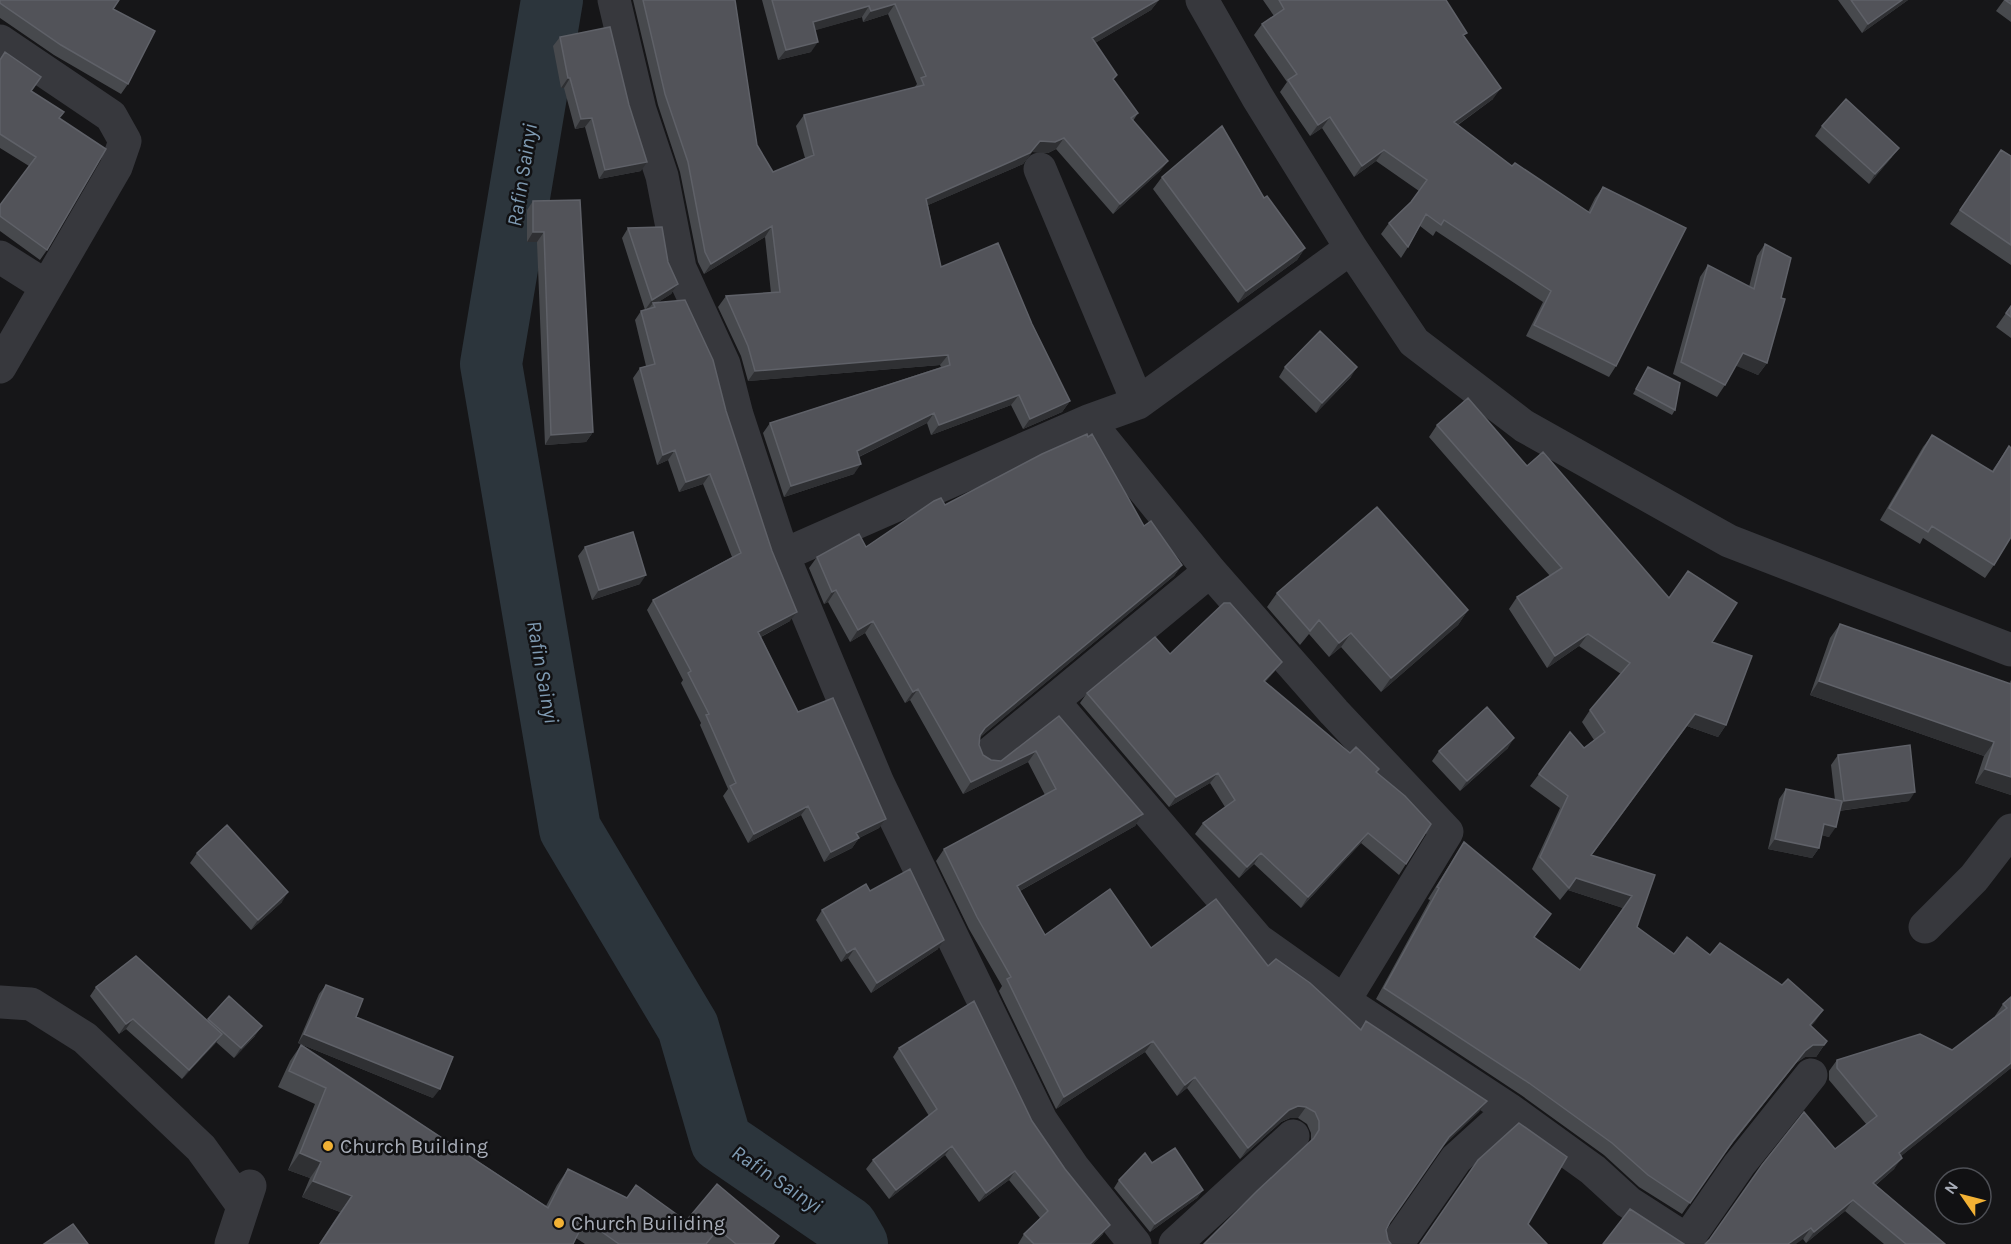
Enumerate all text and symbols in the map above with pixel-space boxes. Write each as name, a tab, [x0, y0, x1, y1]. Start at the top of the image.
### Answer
water label: Rafin Sainyi	[502, 121, 542, 228]
water label: Rafin Sainyi	[522, 619, 564, 726]
place label: Church Building	[340, 1135, 488, 1158]
marker: Church Building	[321, 1139, 335, 1153]
water label: Rafin Sainyi	[727, 1140, 827, 1218]
north arrow	[1933, 1166, 1993, 1226]
text: N	[1940, 1178, 1962, 1198]
place label: Church Builiding	[571, 1212, 725, 1235]
marker: Church Builiding	[552, 1216, 566, 1230]

